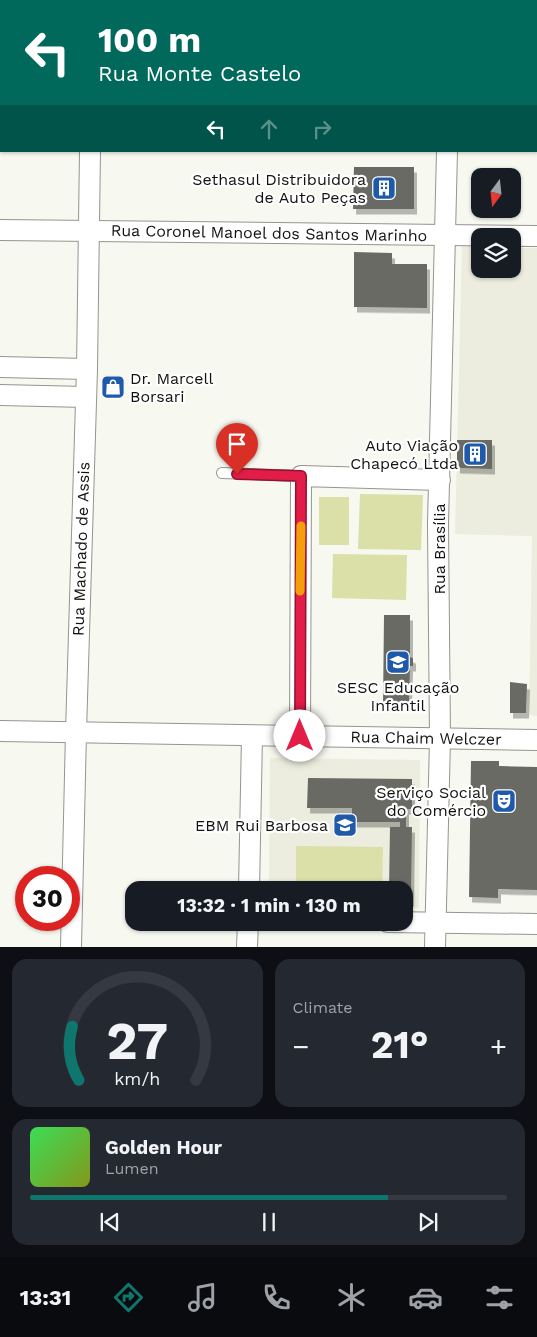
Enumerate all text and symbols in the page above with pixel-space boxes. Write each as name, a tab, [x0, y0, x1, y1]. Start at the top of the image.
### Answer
text: 100 m	[98, 19, 201, 61]
icon: left	[15, 20, 80, 85]
text: Rua Monte Castelo	[98, 61, 301, 86]
icon: left	[202, 115, 230, 143]
icon: ahead	[255, 115, 283, 143]
icon: right	[308, 115, 336, 143]
north arrow	[471, 168, 521, 218]
map controls	[471, 168, 521, 278]
place label: Sethasul Distribuidora de Auto Peças	[192, 170, 366, 207]
building icon: Sethasul Distribuidora de Auto Peças	[371, 175, 397, 201]
street label: Rua Coronel Manoel dos Santos Marinho	[111, 221, 427, 245]
button: layers	[471, 228, 521, 278]
place label: Dr. Marcell Borsari	[130, 369, 213, 406]
shop icon: Dr. Marcell Borsari	[100, 374, 126, 400]
pin	[216, 423, 258, 474]
icon: arrive	[223, 430, 251, 458]
place label: Auto Viação Chapecó Ltda	[350, 436, 458, 473]
building icon: Auto Viação Chapecó Ltda	[462, 441, 488, 467]
street label: Rua Machado de Assis	[68, 462, 94, 636]
street label: Rua Brasília	[430, 503, 449, 595]
school or university icon: SESC Educação Infantil	[385, 649, 411, 675]
place label: SESC Educação Infantil	[337, 678, 459, 715]
position arrow	[273, 709, 325, 761]
street label: Rua Chaim Welczer	[350, 727, 502, 749]
place label: Serviço Social do Comércio	[376, 783, 486, 820]
theatre icon: Serviço Social do Comércio	[491, 788, 517, 814]
school or university icon: EBM Rui Barbosa	[332, 812, 358, 838]
place label: EBM Rui Barbosa	[195, 816, 328, 835]
speed limit sign: 30	[15, 866, 80, 931]
text: 13:32 · 1 min · 130 m	[177, 894, 361, 917]
text: Climate	[293, 998, 353, 1017]
text: 27	[106, 1011, 168, 1072]
text: 21°	[371, 1023, 429, 1067]
text: −	[293, 1030, 309, 1063]
text: +	[490, 1030, 507, 1063]
text: km/h	[114, 1068, 160, 1089]
text: Golden Hour	[105, 1136, 222, 1159]
text: Lumen	[105, 1159, 159, 1178]
icon: previous	[96, 1208, 124, 1236]
icon: pause	[255, 1208, 283, 1236]
icon: next	[414, 1208, 442, 1236]
icon: directions	[111, 1280, 146, 1315]
icon: music	[185, 1280, 220, 1315]
icon: phone	[259, 1280, 294, 1315]
icon: climate	[334, 1280, 369, 1315]
icon: car	[408, 1280, 443, 1315]
icon: filters	[482, 1280, 517, 1315]
text: 13:31	[20, 1285, 71, 1310]

